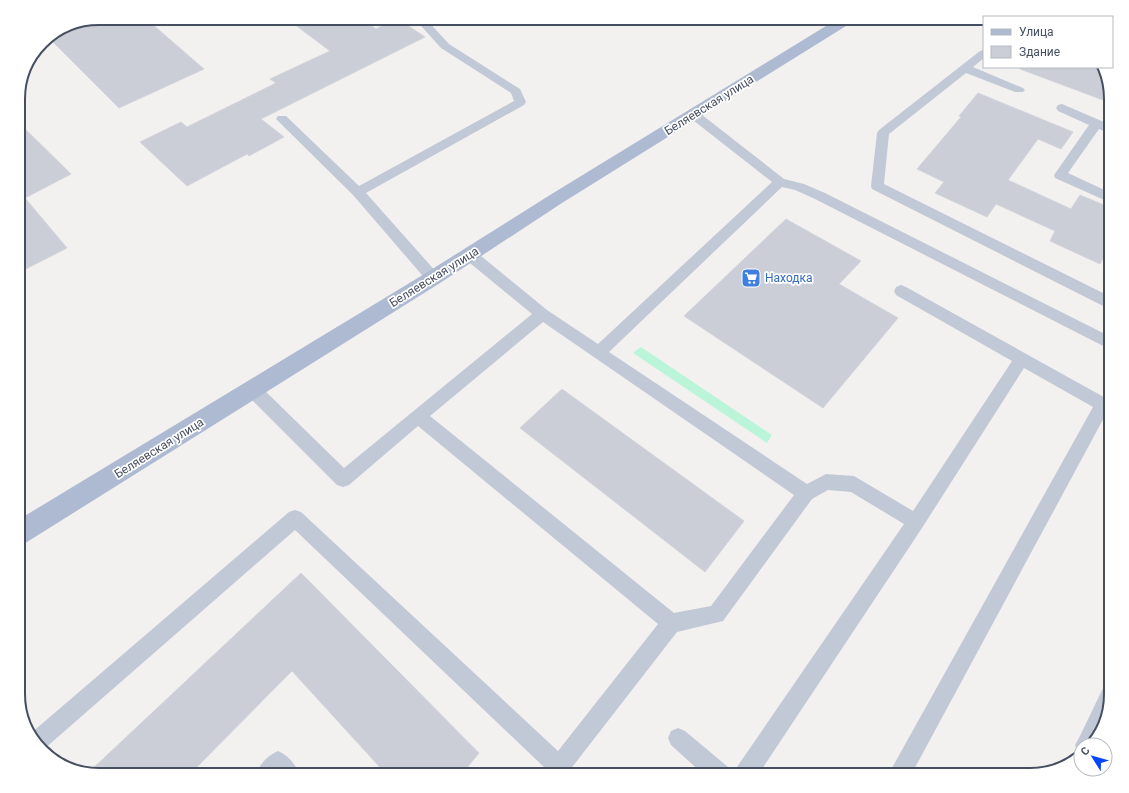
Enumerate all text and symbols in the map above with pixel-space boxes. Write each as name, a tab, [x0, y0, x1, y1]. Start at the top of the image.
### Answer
legend	[983, 16, 1113, 68]
text: Улица	[1019, 25, 1054, 39]
text: Здание	[1019, 45, 1060, 59]
street label: Беляевская улица	[662, 72, 756, 138]
street label: Беляевская улица	[387, 244, 481, 310]
supermarket icon: Находка	[740, 267, 762, 289]
place label: Находка	[765, 271, 813, 285]
street label: Беляевская улица	[112, 415, 206, 481]
north arrow	[1073, 737, 1113, 777]
text: С	[1078, 744, 1093, 758]

